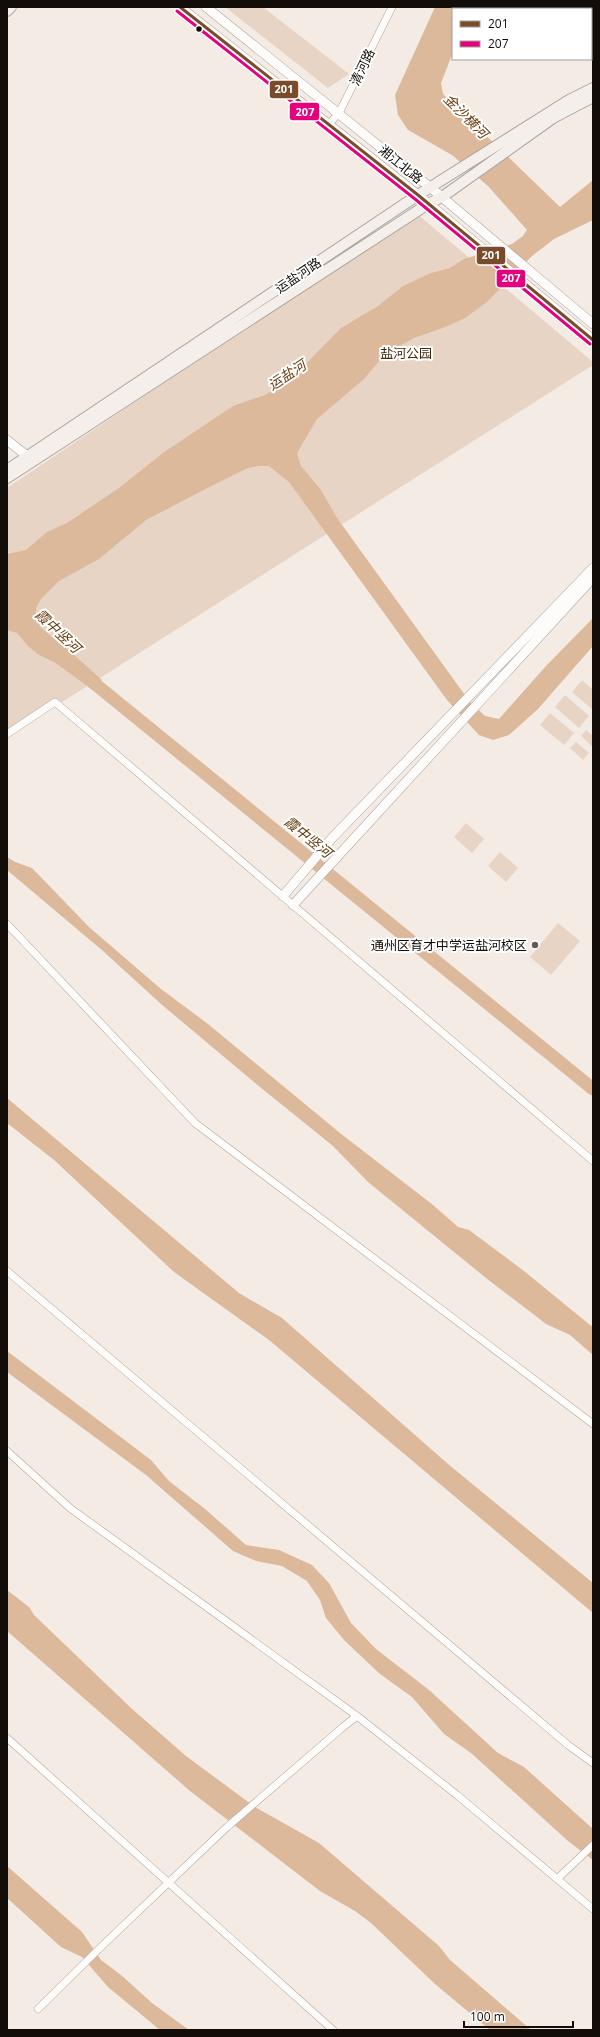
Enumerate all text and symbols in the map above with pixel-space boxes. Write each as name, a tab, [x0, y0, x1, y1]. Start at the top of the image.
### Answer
legend	[452, 8, 592, 60]
text: 201	[488, 15, 509, 32]
unlabelled marker	[194, 24, 204, 34]
text: 207	[488, 35, 509, 52]
street label: 清河路	[345, 46, 379, 88]
line badge: 201	[269, 80, 299, 99]
text: 201	[275, 81, 293, 96]
water label: 金沙横河	[440, 89, 495, 144]
line badge: 207	[289, 102, 320, 121]
text: 207	[296, 104, 314, 119]
street label: 湘江北路	[375, 141, 427, 187]
line badge: 201	[476, 246, 506, 265]
text: 201	[482, 247, 500, 262]
street label: 运盐河路	[271, 253, 325, 297]
line badge: 207	[496, 269, 526, 288]
text: 207	[502, 270, 520, 285]
park label: 盐河公园	[380, 344, 432, 362]
water label: 运盐河	[264, 354, 312, 394]
water label: 霞中竖河	[31, 605, 87, 659]
water label: 霞中竖河	[281, 812, 338, 864]
place label: 通州区育才中学运盐河校区	[371, 936, 527, 954]
marker: 通州区育才中学运盐河校区	[530, 940, 540, 950]
scale bar	[464, 2003, 573, 2029]
text: 100 m	[470, 2008, 505, 2025]

